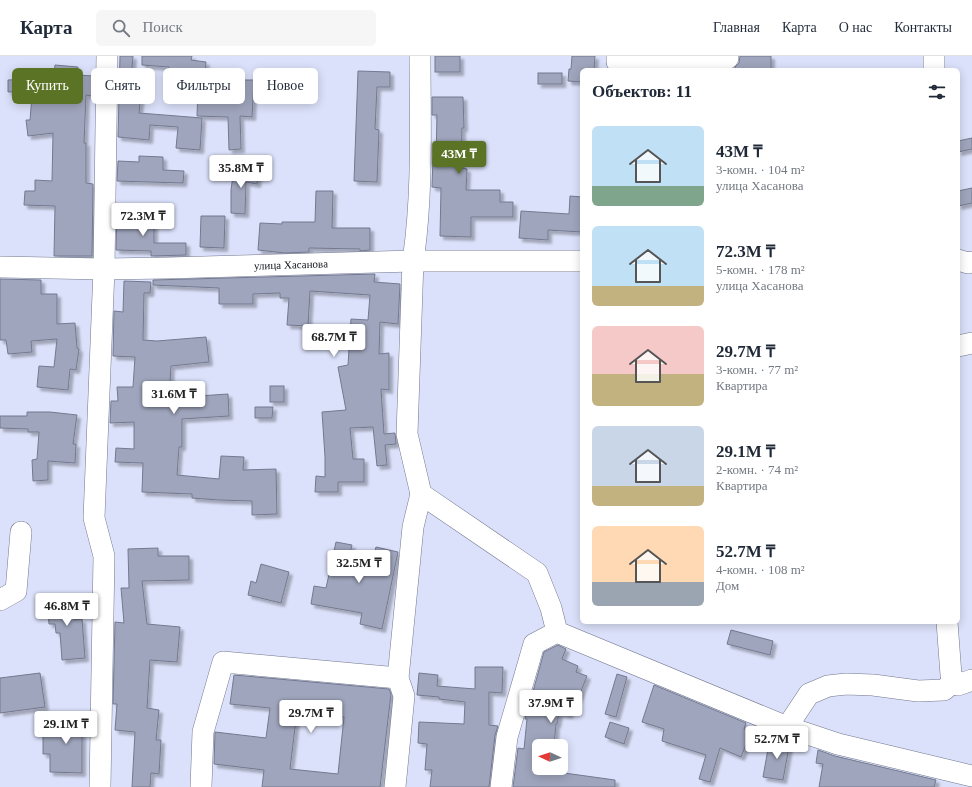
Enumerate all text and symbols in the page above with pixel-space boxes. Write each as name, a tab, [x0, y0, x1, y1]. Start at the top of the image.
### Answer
search box	[96, 10, 376, 46]
text: Карта	[20, 17, 72, 38]
icon: search	[110, 17, 132, 39]
text: Поиск	[142, 19, 183, 35]
text: Главная	[713, 20, 760, 35]
text: Карта	[782, 20, 817, 35]
text: О нас	[839, 20, 872, 35]
text: Контакты	[894, 20, 952, 35]
chip: Купить	[12, 68, 83, 104]
chip: Снять	[91, 68, 155, 104]
chip: Фильтры	[163, 68, 245, 104]
chip: Новое	[253, 68, 318, 104]
icon: filters	[926, 81, 948, 103]
text: Объектов: 11	[592, 82, 692, 101]
pin: 43M ₸	[431, 141, 487, 175]
icon: home	[624, 142, 672, 190]
text: 43M ₸	[716, 142, 763, 161]
text: 43M ₸	[441, 146, 477, 161]
pin: 35.8M ₸	[204, 155, 278, 189]
text: 35.8M ₸	[218, 160, 264, 175]
text: 3-комн. · 104 m²	[716, 162, 805, 177]
text: улица Хасанова	[716, 178, 803, 193]
pin: 72.3M ₸	[106, 203, 180, 237]
text: 72.3M ₸	[120, 208, 166, 223]
icon: home	[624, 242, 672, 290]
text: 72.3M ₸	[716, 242, 775, 261]
street label: улица Хасанова	[254, 257, 328, 272]
text: 5-комн. · 178 m²	[716, 262, 805, 277]
text: улица Хасанова	[716, 278, 803, 293]
pin: 68.7M ₸	[297, 324, 371, 358]
text: 68.7M ₸	[311, 329, 357, 344]
icon: home	[624, 342, 672, 390]
text: 29.7M ₸	[716, 342, 775, 361]
text: 3-комн. · 77 m²	[716, 362, 798, 377]
text: Квартира	[716, 378, 768, 393]
pin: 31.6M ₸	[137, 381, 211, 415]
text: 31.6M ₸	[151, 386, 197, 401]
icon: home	[624, 442, 672, 490]
text: 29.1M ₸	[716, 442, 775, 461]
text: 2-комн. · 74 m²	[716, 462, 798, 477]
text: Квартира	[716, 478, 768, 493]
icon: home	[624, 542, 672, 590]
text: 52.7M ₸	[716, 542, 775, 561]
pin: 32.5M ₸	[322, 550, 396, 584]
text: 32.5M ₸	[336, 555, 382, 570]
text: 4-комн. · 108 m²	[716, 562, 805, 577]
text: Дом	[716, 578, 739, 593]
pin: 46.8M ₸	[30, 593, 104, 627]
text: 46.8M ₸	[44, 598, 90, 613]
pin: 37.9M ₸	[514, 690, 588, 724]
text: 37.9M ₸	[528, 695, 574, 710]
pin: 29.7M ₸	[274, 700, 348, 734]
text: 29.7M ₸	[288, 705, 334, 720]
pin: 29.1M ₸	[29, 711, 103, 745]
text: 29.1M ₸	[43, 716, 89, 731]
pin: 52.7M ₸	[740, 726, 814, 760]
text: 52.7M ₸	[754, 731, 800, 746]
north arrow	[532, 739, 568, 775]
map controls	[532, 739, 568, 775]

